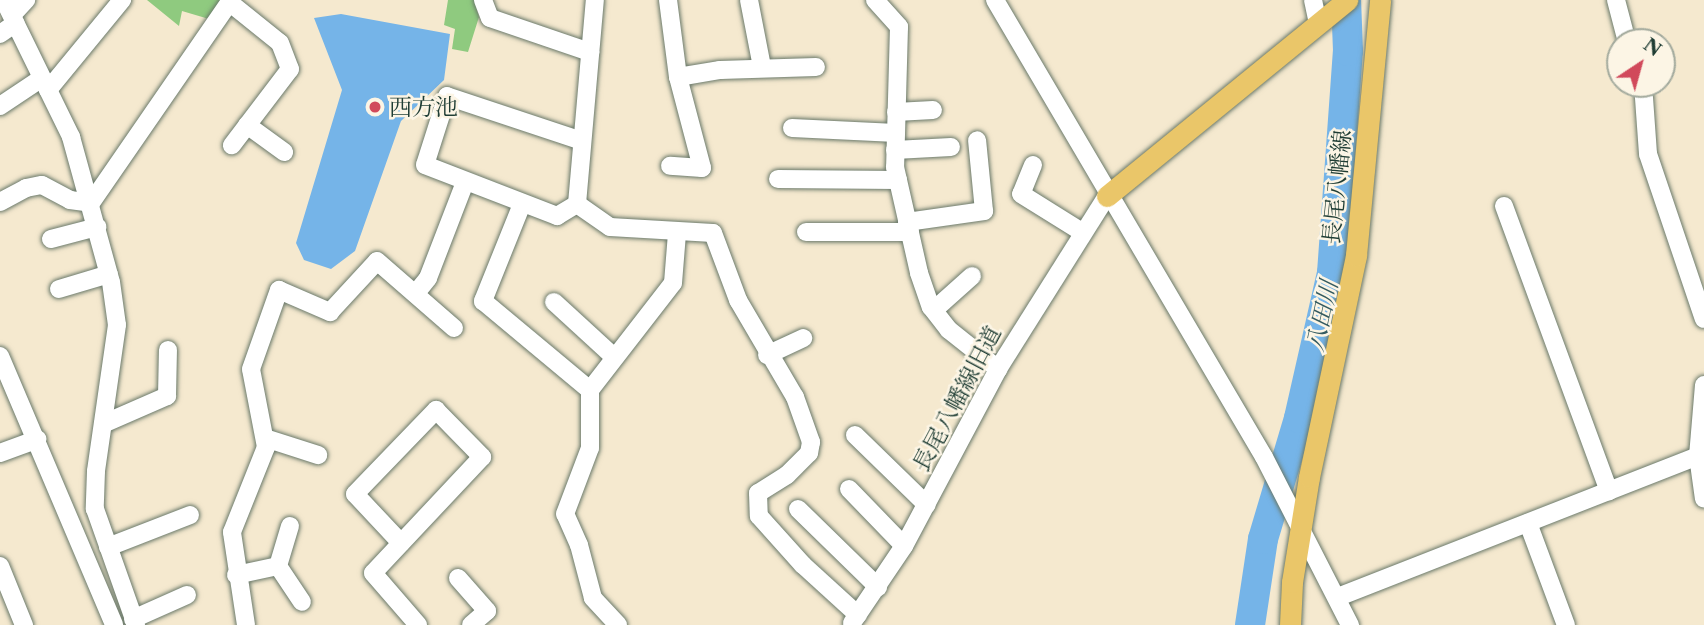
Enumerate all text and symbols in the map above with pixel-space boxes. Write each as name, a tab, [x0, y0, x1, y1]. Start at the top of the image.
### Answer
north arrow	[1606, 28, 1676, 98]
text: N	[1639, 33, 1666, 61]
place label: 西方池	[389, 93, 458, 121]
marker: 西方池	[367, 99, 383, 115]
street label: 長尾八幡線	[1317, 128, 1357, 246]
water label: 八田川	[1300, 278, 1344, 354]
street label: 長尾八幡線旧道	[907, 321, 1007, 477]

